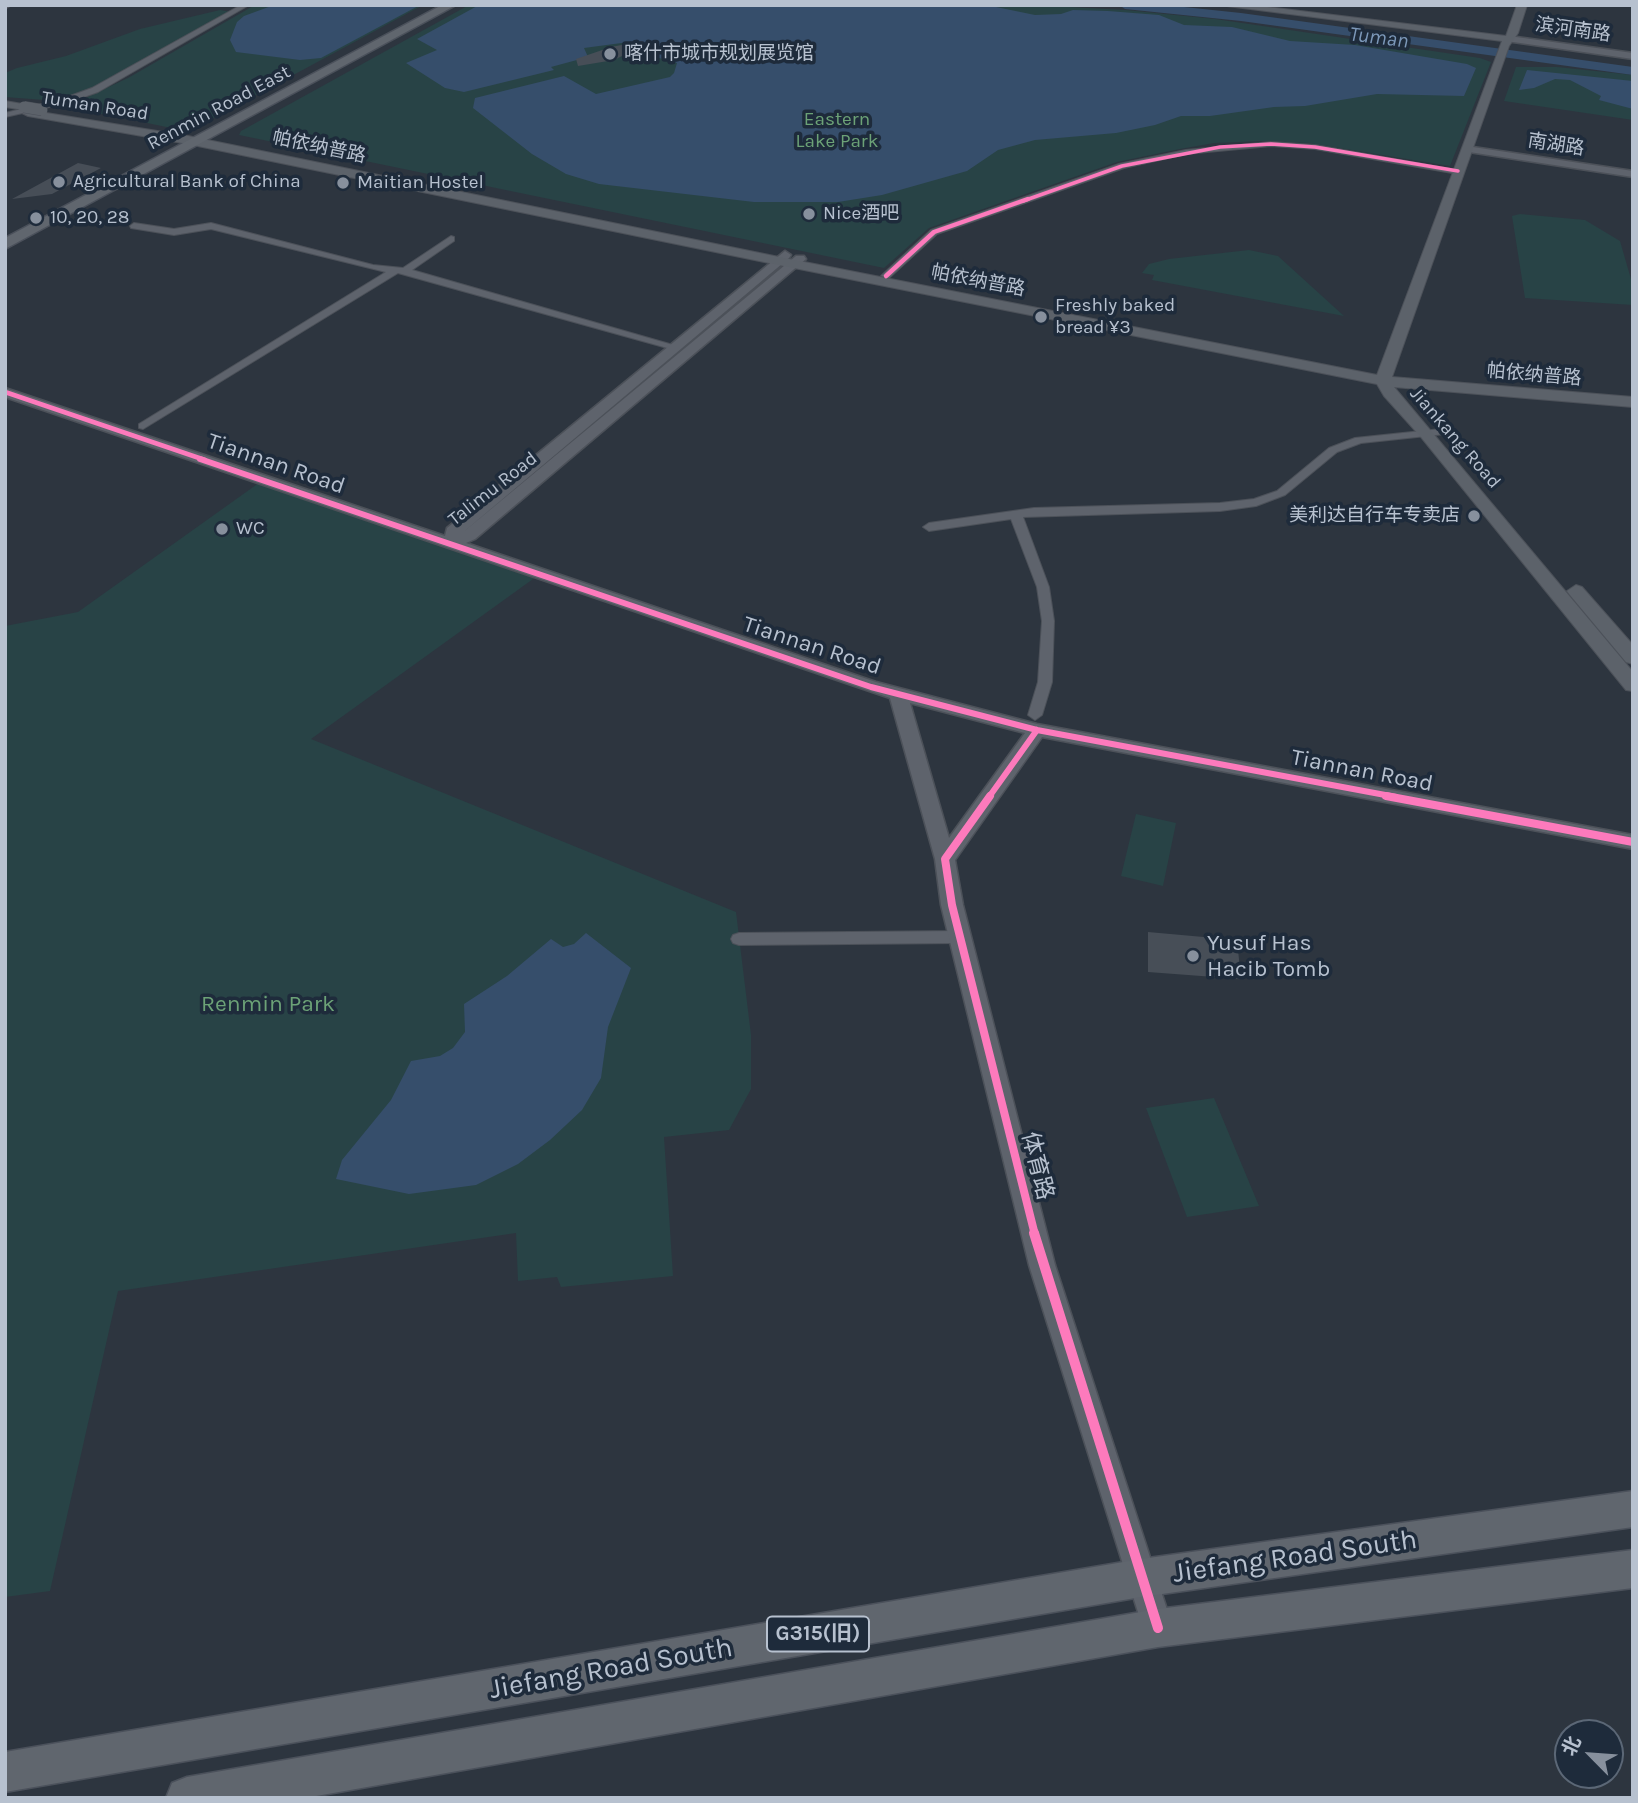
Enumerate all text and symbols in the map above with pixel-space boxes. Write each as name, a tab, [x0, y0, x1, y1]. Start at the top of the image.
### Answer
street label: 滨河南路	[1534, 13, 1612, 47]
water label: Tuman	[1348, 22, 1410, 54]
place label: 喀什市城市规划展览馆	[624, 43, 814, 65]
marker: 喀什市城市规划展览馆	[602, 46, 618, 62]
street label: Renmin Road East	[144, 61, 294, 155]
street label: Tuman Road	[40, 86, 150, 126]
park label: Eastern Lake Park	[796, 109, 878, 153]
street label: 帕依纳普路	[270, 126, 368, 168]
street label: 南湖路	[1526, 129, 1586, 161]
place label: Agricultural Bank of China	[73, 171, 301, 193]
place label: Maitian Hostel	[357, 172, 484, 194]
marker: Agricultural Bank of China	[51, 174, 67, 190]
marker: Maitian Hostel	[335, 175, 351, 191]
place label: Nice酒吧	[823, 203, 899, 225]
marker: Nice酒吧	[801, 206, 817, 222]
place label: 10, 20, 28	[50, 207, 129, 229]
marker: 10, 20, 28	[28, 210, 44, 226]
street label: 帕依纳普路	[929, 261, 1027, 301]
place label: Freshly baked bread ¥3	[1055, 295, 1175, 339]
marker: Freshly baked bread ¥3	[1033, 309, 1049, 325]
street label: 帕依纳普路	[1486, 360, 1582, 390]
street label: Jiankang Road	[1405, 383, 1505, 493]
street label: Tiannan Road	[204, 428, 348, 500]
street label: Talimu Road	[444, 447, 542, 531]
place label: 美利达自行车专卖店	[1289, 505, 1460, 527]
marker: 美利达自行车专卖店	[1466, 508, 1482, 524]
place label: WC	[236, 518, 265, 540]
marker: WC	[214, 521, 230, 537]
street label: Tiannan Road	[739, 611, 885, 681]
street label: Tiannan Road	[1289, 744, 1435, 798]
place label: Yusuf Has Hacib Tomb	[1207, 929, 1330, 983]
marker: Yusuf Has Hacib Tomb	[1185, 948, 1201, 964]
park label: Renmin Park	[201, 990, 335, 1018]
street label: 体育路	[1015, 1129, 1059, 1203]
street label: Jiefang Road South	[1171, 1523, 1419, 1591]
road number: G315(旧)	[767, 1616, 869, 1652]
street label: Jiefang Road South	[487, 1631, 735, 1707]
north arrow	[1554, 1719, 1624, 1789]
text: 北	[1558, 1733, 1586, 1759]

